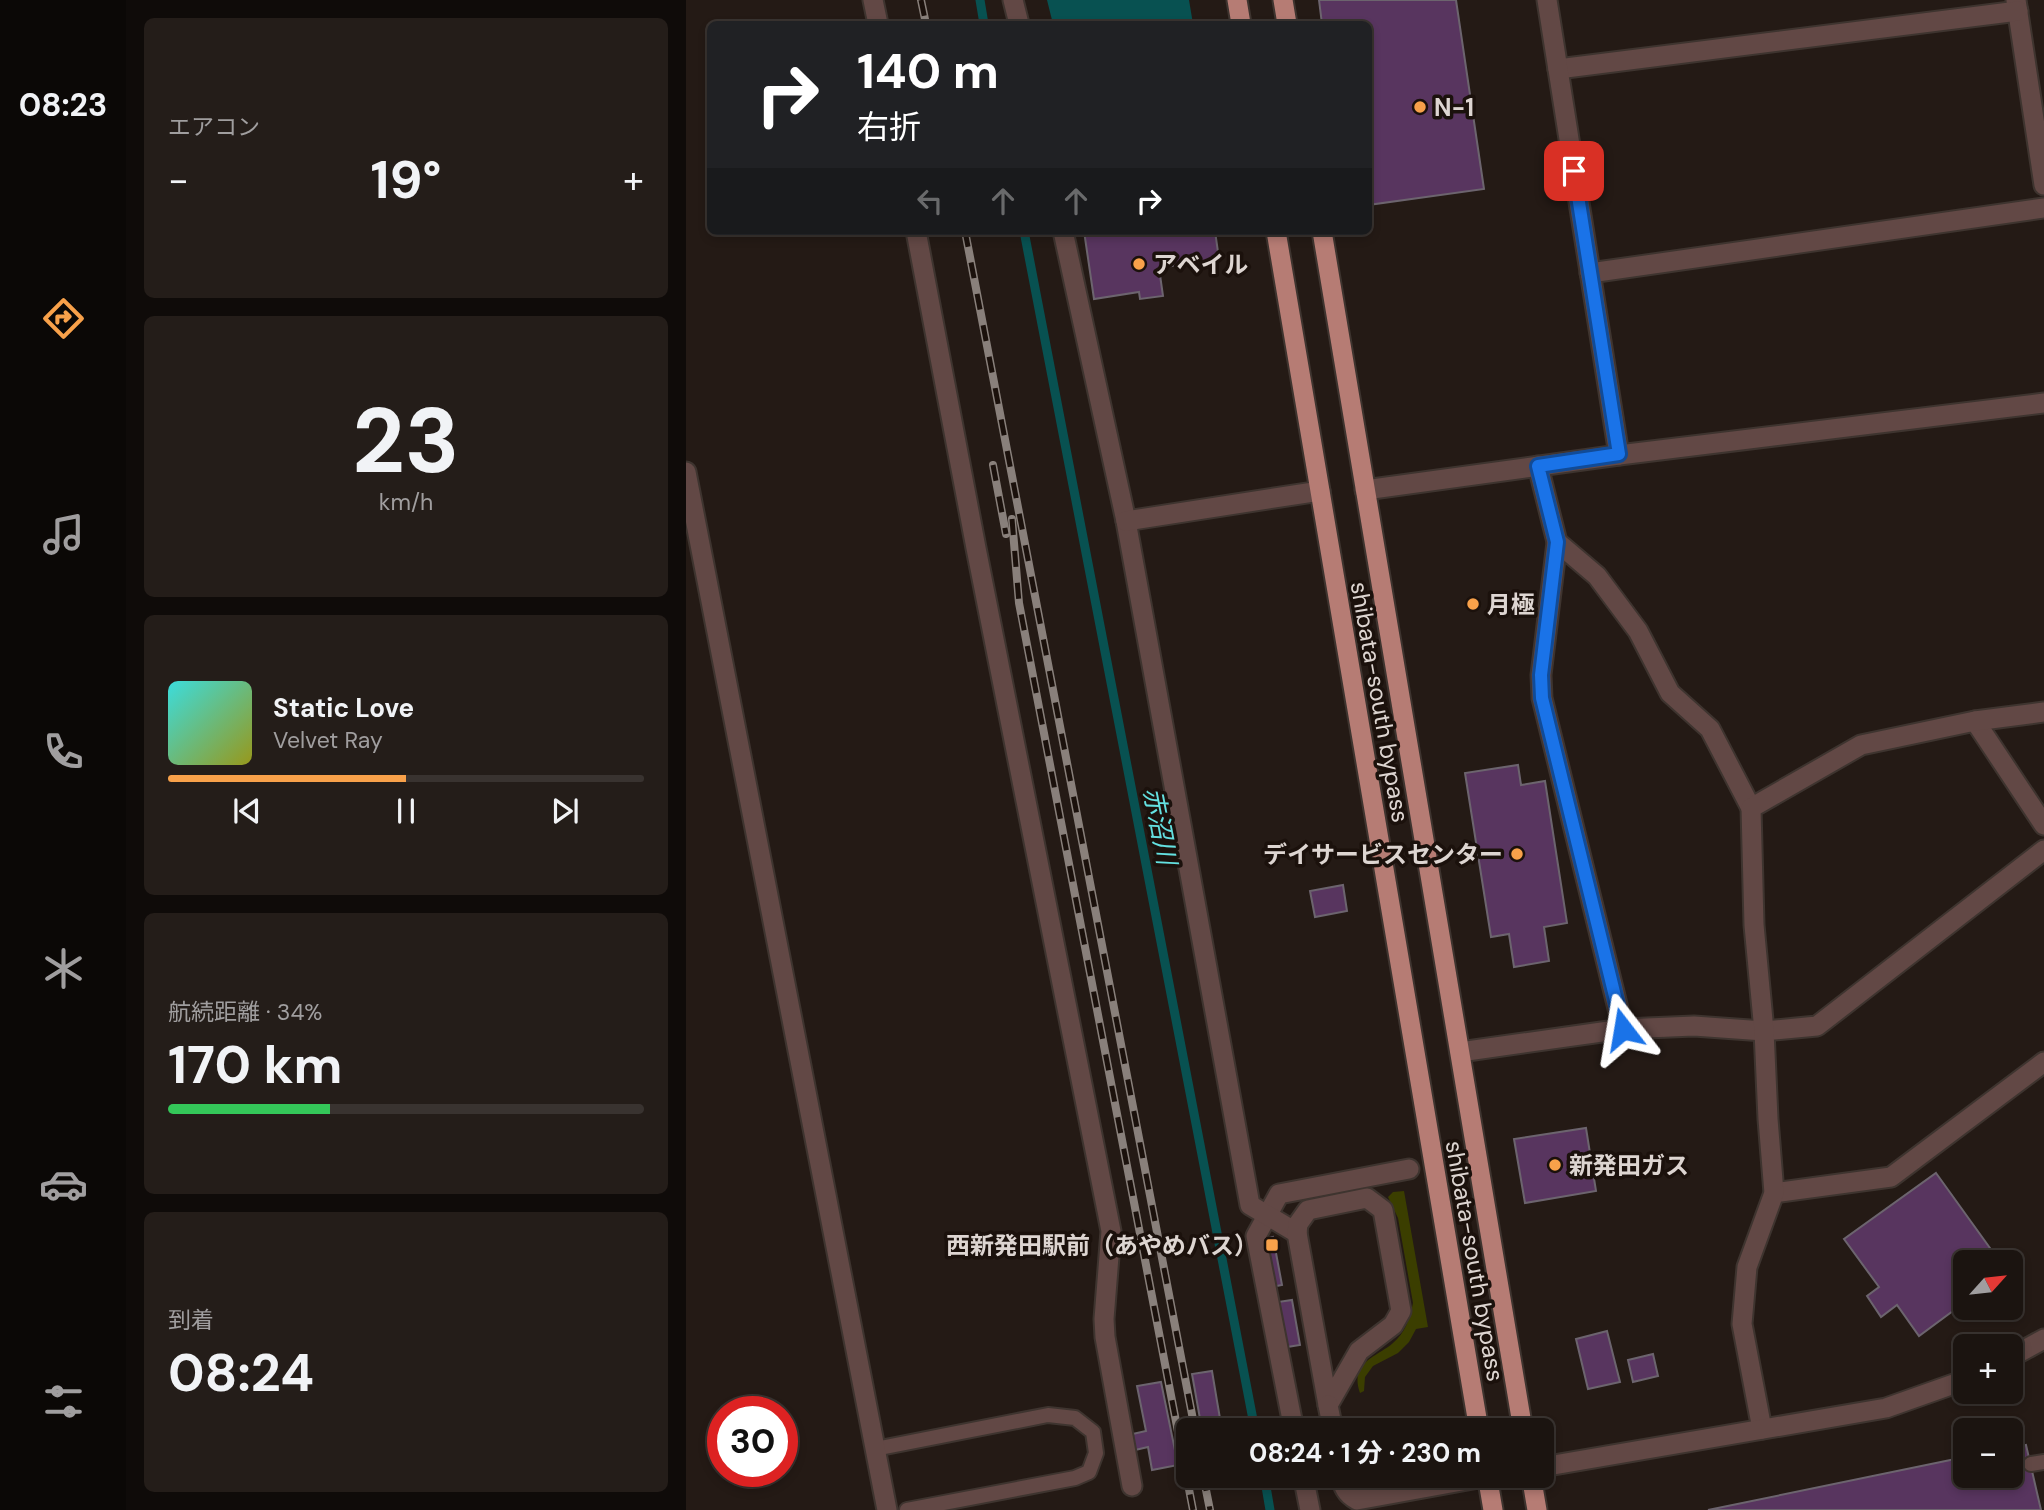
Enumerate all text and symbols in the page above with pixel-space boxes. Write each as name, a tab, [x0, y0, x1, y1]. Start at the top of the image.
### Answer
text: 140 m	[857, 39, 999, 103]
icon: right	[742, 49, 833, 140]
text: 08:23	[19, 84, 107, 126]
place label: N-1	[1434, 92, 1474, 123]
marker: N-1	[1412, 99, 1428, 115]
text: 右折	[857, 106, 921, 148]
text: エアコン	[168, 112, 260, 142]
pin	[1544, 141, 1604, 201]
text: 19°	[371, 146, 441, 214]
icon: arrive	[1555, 152, 1593, 190]
text: −	[168, 155, 189, 205]
text: +	[623, 155, 644, 205]
icon: left	[911, 182, 949, 220]
icon: ahead	[984, 182, 1022, 220]
icon: ahead	[1057, 182, 1095, 220]
icon: right	[1130, 182, 1168, 220]
place label: アベイル	[1153, 249, 1249, 280]
marker: アベイル	[1131, 256, 1147, 272]
icon: directions	[39, 294, 88, 343]
text: 23	[352, 382, 460, 500]
text: km/h	[379, 487, 433, 517]
icon: music	[39, 510, 88, 559]
street label: shibata-south bypass	[1344, 579, 1416, 825]
place label: 月極	[1487, 589, 1535, 620]
marker: 月極	[1465, 596, 1481, 612]
text: Static Love	[273, 691, 414, 725]
text: Velvet Ray	[273, 725, 383, 755]
icon: phone	[39, 727, 88, 776]
water label: 赤沼川	[1136, 784, 1185, 870]
icon: previous	[228, 792, 266, 830]
icon: pause	[387, 792, 425, 830]
icon: next	[546, 792, 584, 830]
place label: デイサービスセンター	[1263, 839, 1503, 870]
marker: デイサービスセンター	[1509, 846, 1525, 862]
icon: climate	[39, 944, 88, 993]
position arrow	[1586, 992, 1660, 1066]
text: 航続距離 · 34%	[168, 997, 322, 1027]
text: 170 km	[168, 1031, 342, 1099]
street label: shibata-south bypass	[1439, 1138, 1511, 1384]
place label: 新発田ガス	[1569, 1150, 1689, 1181]
marker: 新発田ガス	[1547, 1157, 1563, 1173]
icon: car	[39, 1160, 88, 1209]
place label: 西新発田駅前（あやめバス）	[946, 1230, 1258, 1261]
marker: 西新発田駅前（あやめバス）	[1264, 1237, 1280, 1253]
north arrow	[1953, 1250, 2023, 1320]
map controls	[1953, 1250, 2023, 1488]
text: 到着	[168, 1305, 214, 1335]
button: +	[1953, 1334, 2023, 1404]
text: 08:24	[168, 1339, 314, 1407]
icon: filters	[39, 1377, 88, 1426]
speed limit sign: 30	[707, 1396, 798, 1487]
button: −	[1953, 1418, 2023, 1488]
text: 08:24 · 1 分 · 230 m	[1249, 1436, 1481, 1470]

